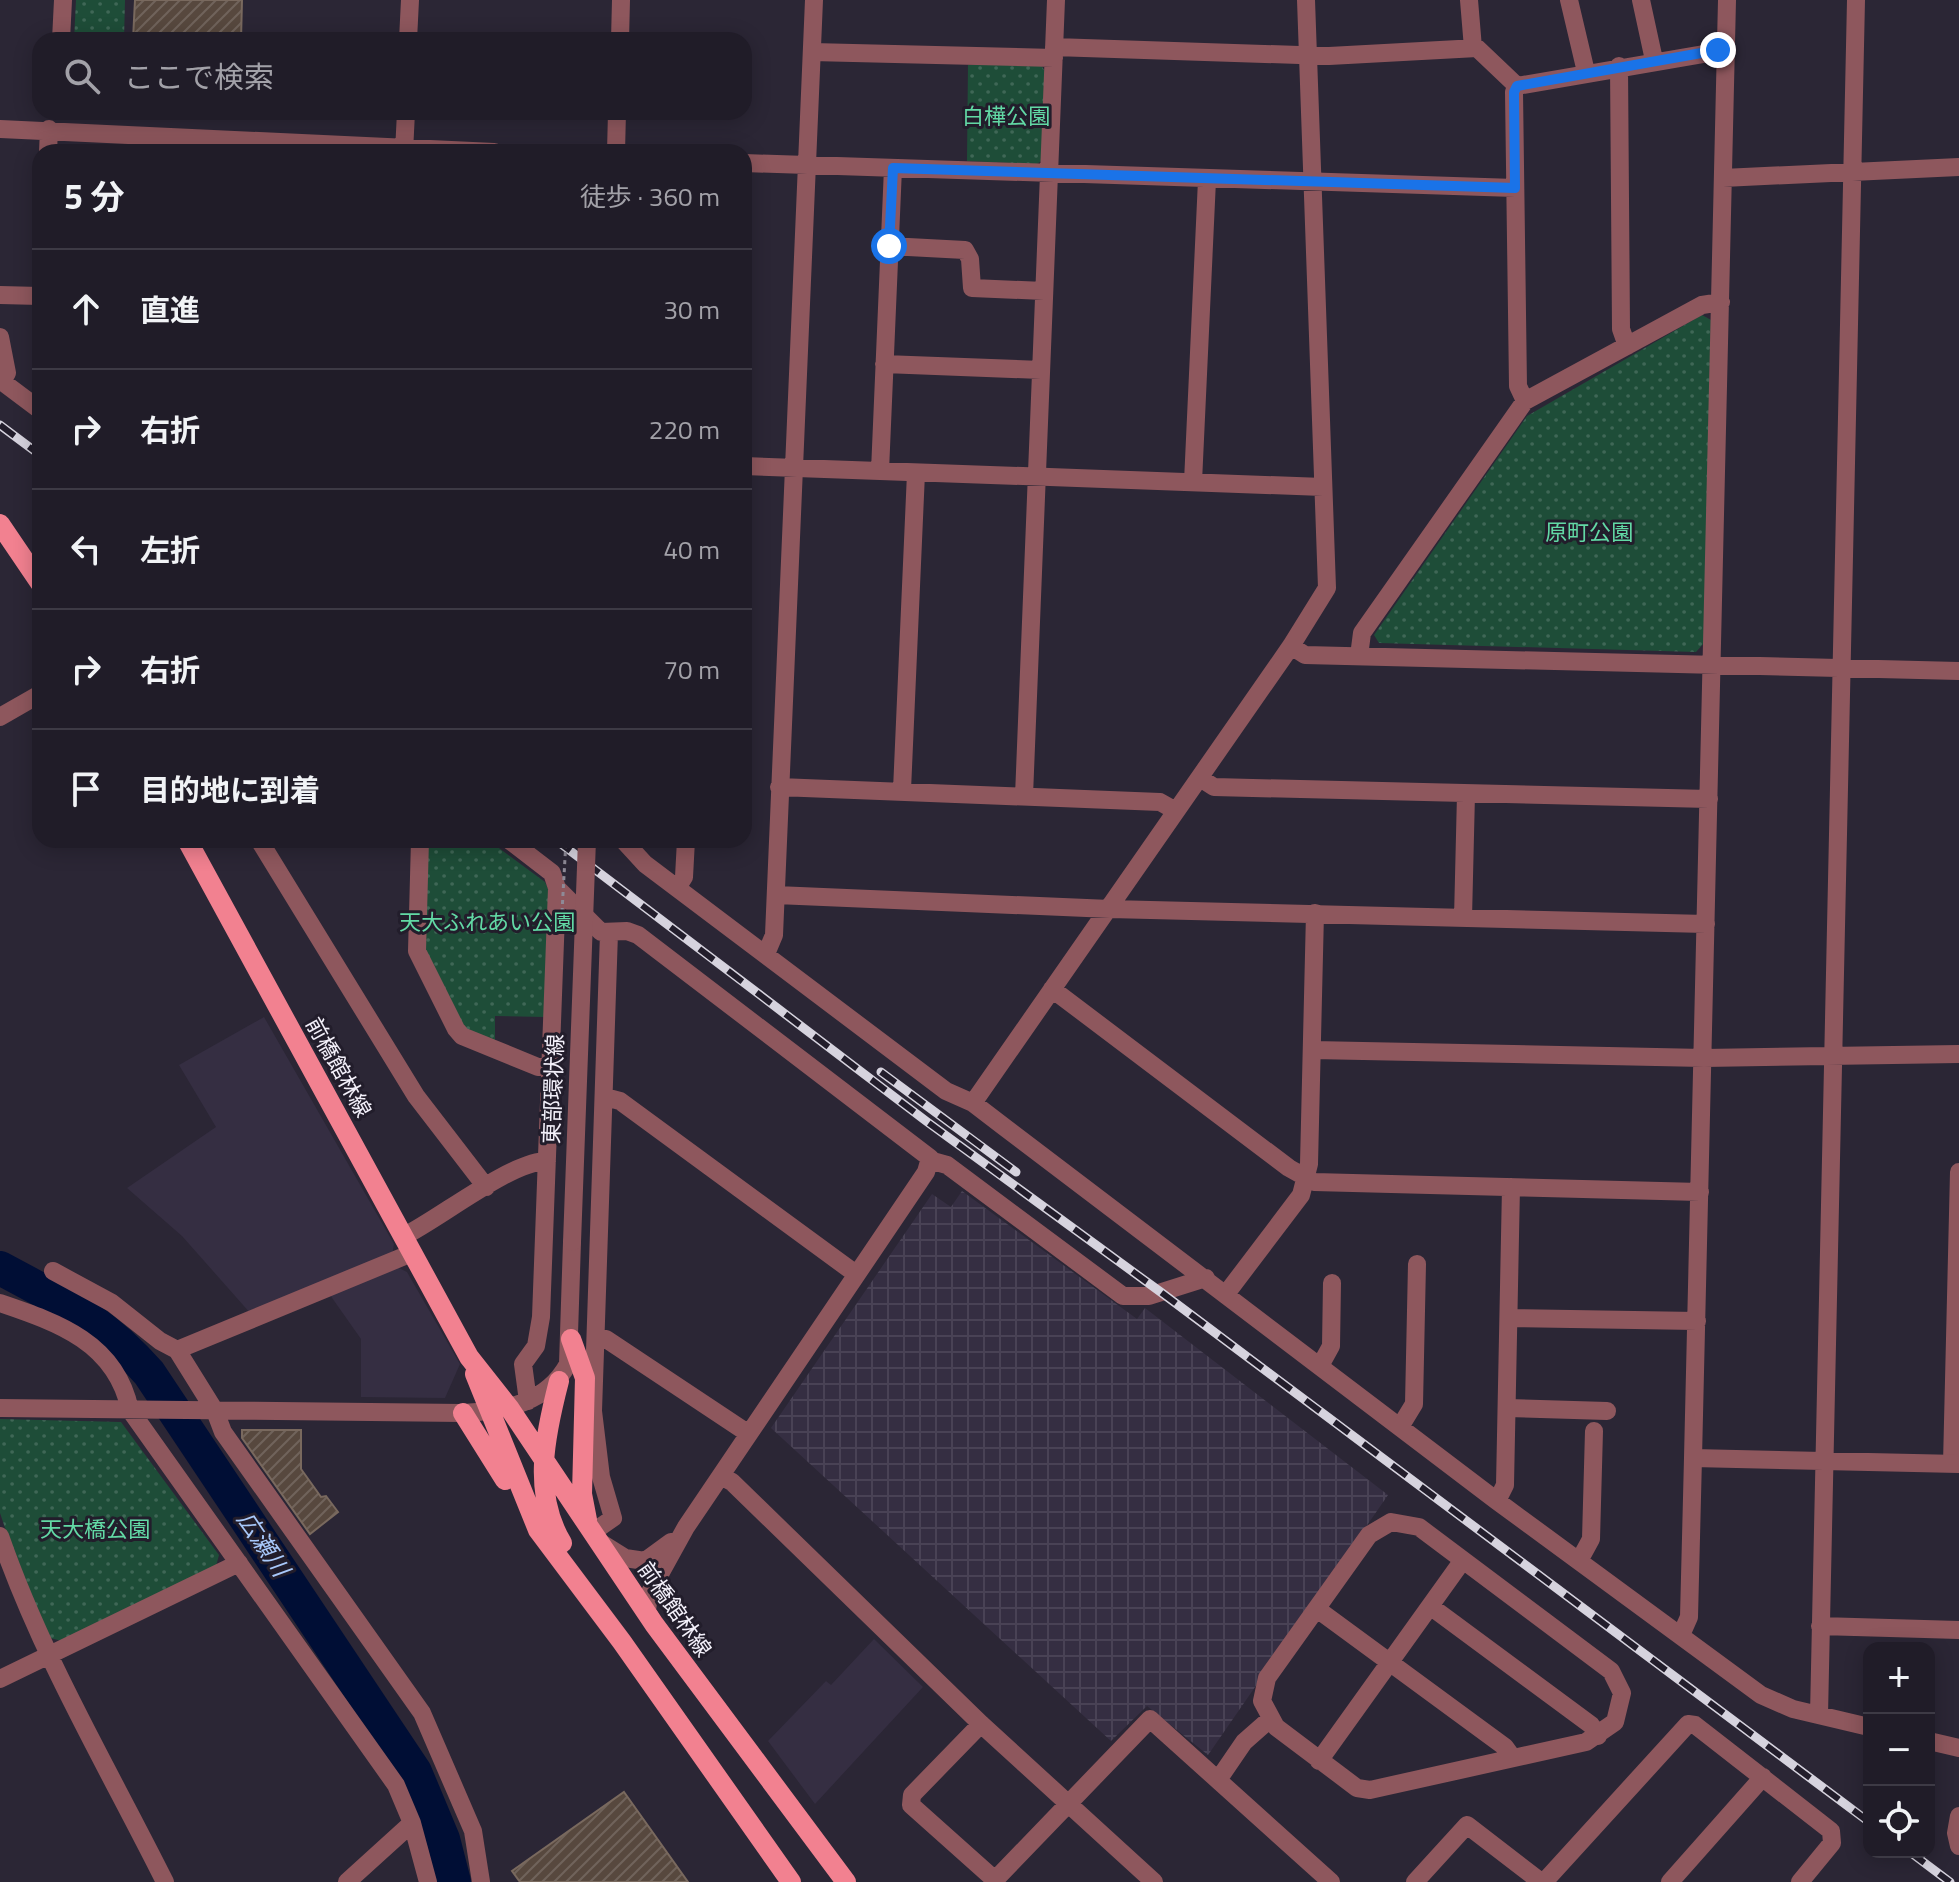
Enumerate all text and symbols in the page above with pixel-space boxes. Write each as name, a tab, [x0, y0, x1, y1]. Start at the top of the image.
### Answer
search box	[32, 32, 752, 120]
route end	[1700, 32, 1736, 68]
icon: search	[60, 54, 104, 98]
text: ここで検索	[124, 54, 274, 100]
park label: 白樺公園	[962, 99, 1050, 133]
text: 5 分	[64, 170, 125, 222]
text: 徒歩 · 360 m	[580, 177, 720, 216]
route start	[871, 228, 907, 264]
icon: ahead	[64, 287, 108, 331]
text: 直進	[140, 287, 200, 333]
text: 30 m	[663, 290, 720, 329]
icon: right	[64, 407, 108, 451]
text: 右折	[140, 407, 200, 453]
text: 220 m	[649, 410, 720, 449]
park label: 原町公園	[1545, 515, 1633, 549]
icon: left	[64, 527, 108, 571]
text: 左折	[140, 527, 200, 573]
text: 40 m	[663, 530, 720, 569]
icon: right	[64, 647, 108, 691]
text: 右折	[140, 647, 200, 693]
text: 70 m	[663, 650, 720, 689]
icon: arrive	[64, 767, 108, 811]
text: 目的地に到着	[140, 767, 320, 813]
park label: 天大ふれあい公園	[399, 905, 575, 939]
street label: 前橋館林線	[297, 1011, 381, 1123]
street label: 東部環状線	[534, 1033, 572, 1145]
water label: 広瀬川	[229, 1504, 301, 1586]
park label: 天大橋公園	[40, 1512, 150, 1546]
street label: 前橋館林線	[630, 1554, 720, 1664]
map controls	[1863, 1642, 1935, 1858]
button: +	[1863, 1642, 1935, 1714]
button: −	[1863, 1714, 1935, 1786]
button: locate	[1863, 1786, 1935, 1858]

